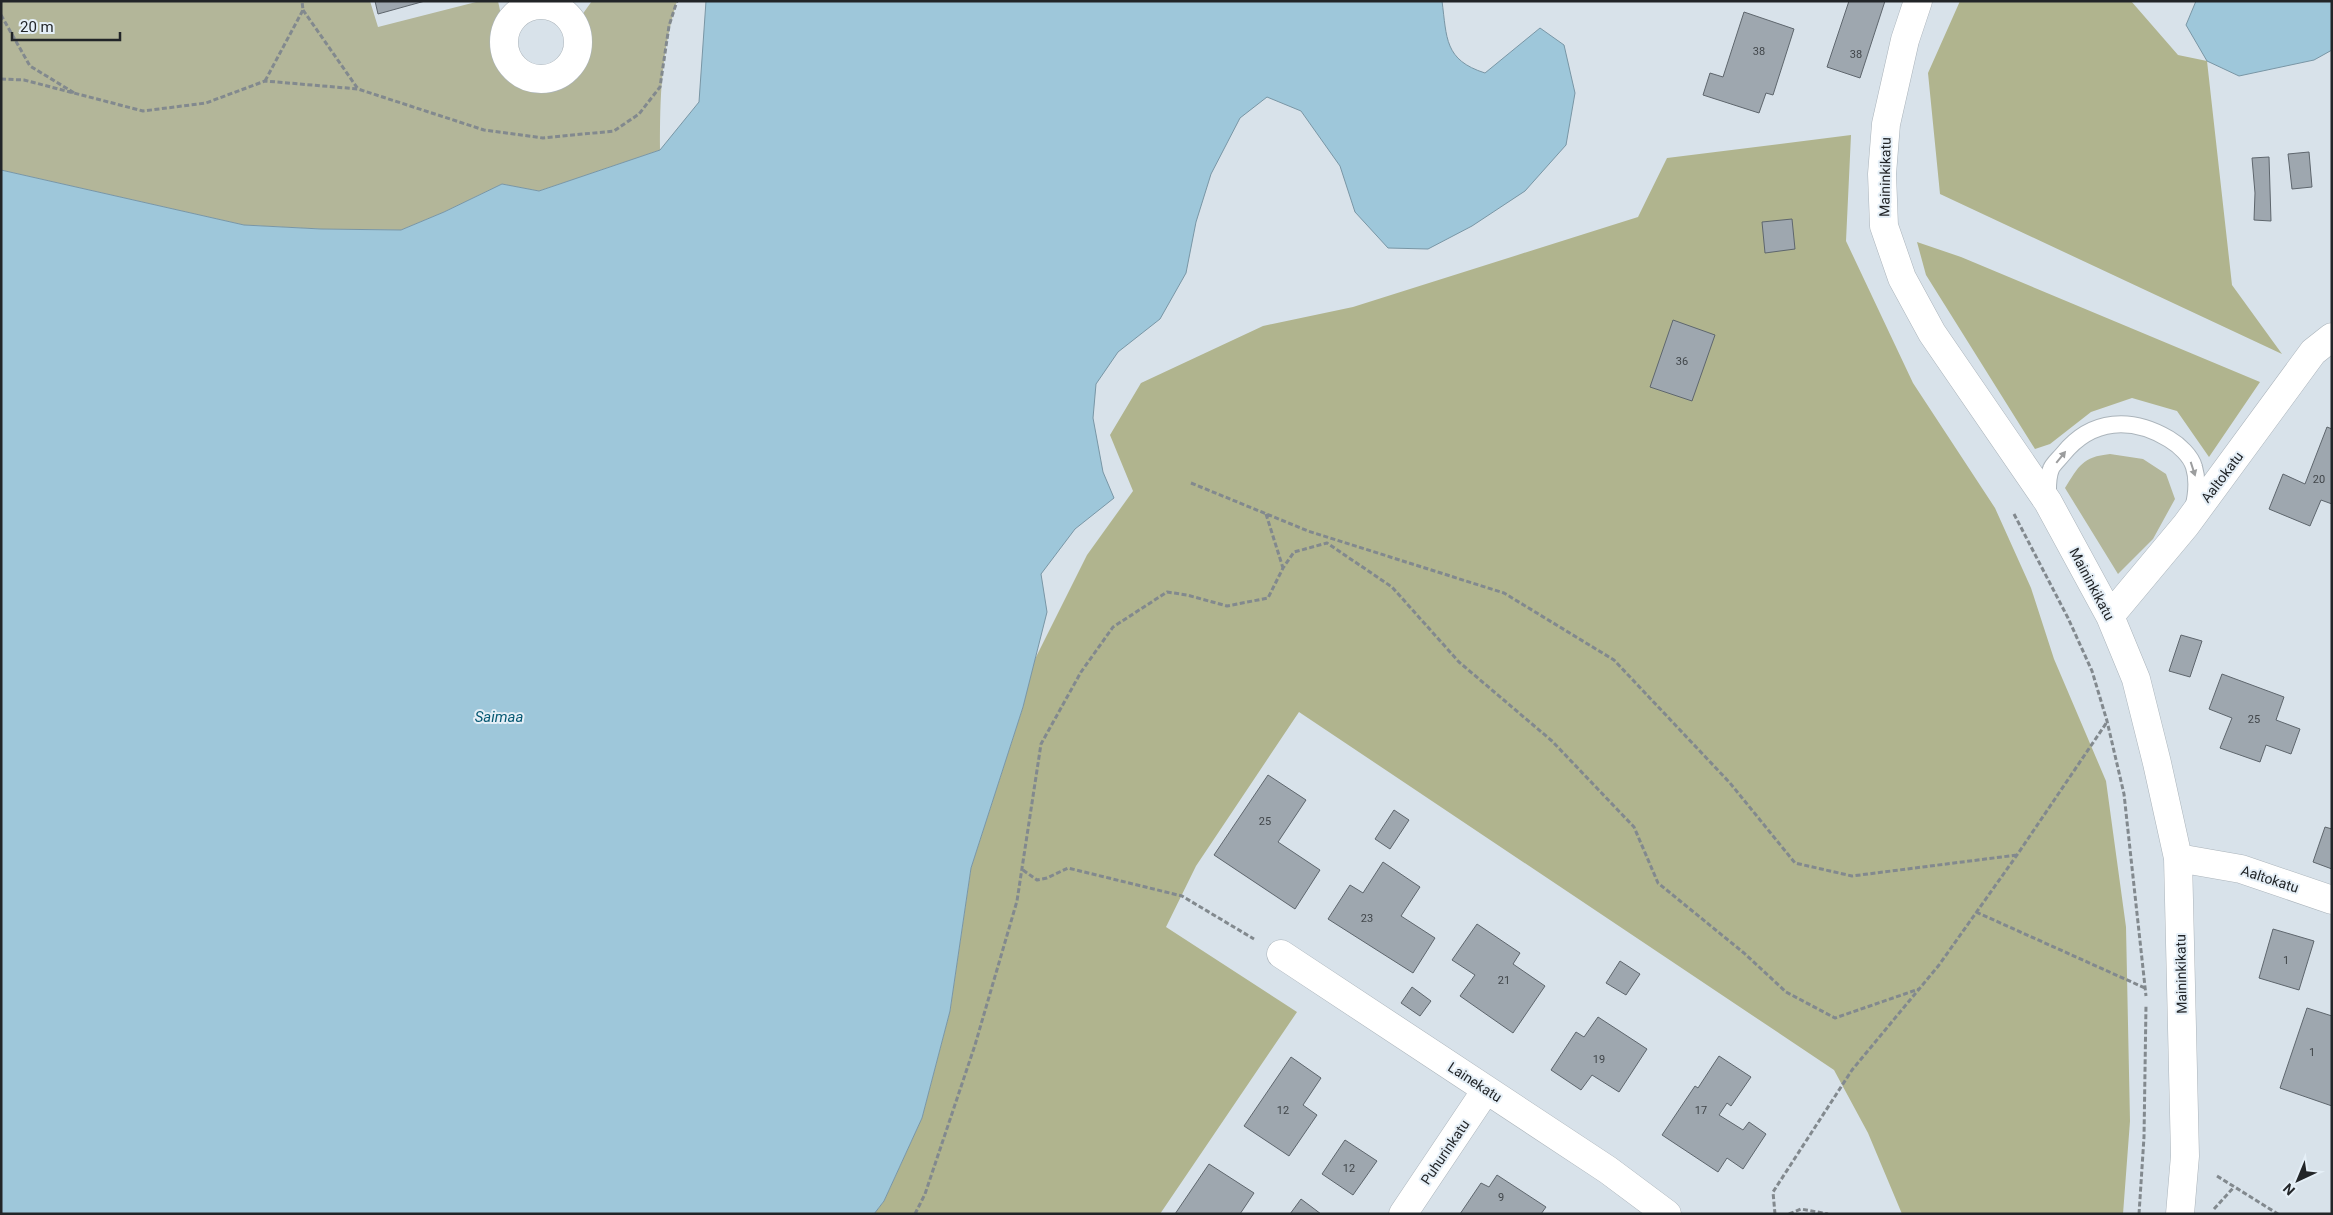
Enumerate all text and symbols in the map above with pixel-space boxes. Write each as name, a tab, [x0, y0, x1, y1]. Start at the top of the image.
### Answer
scale bar	[12, 10, 120, 42]
text: 20 m	[20, 18, 54, 36]
house number: 38	[1753, 45, 1765, 58]
house number: 38	[1850, 48, 1862, 61]
street label: Maininkikatu	[1876, 137, 1894, 217]
house number: 36	[1676, 355, 1688, 368]
street label: Aaltokatu	[2198, 448, 2246, 506]
one-way arrow	[2055, 451, 2066, 464]
one-way arrow	[2189, 462, 2197, 477]
house number: 20	[2313, 473, 2325, 486]
street label: Maininkikatu	[2066, 545, 2118, 623]
water label: Saimaa	[475, 708, 523, 726]
house number: 25	[2248, 713, 2260, 726]
house number: 25	[1259, 815, 1271, 828]
street label: Aaltokatu	[2239, 862, 2301, 896]
house number: 23	[1361, 912, 1373, 925]
street label: Maininkikatu	[2172, 934, 2190, 1014]
house number: 1	[2283, 954, 2289, 967]
house number: 21	[1498, 974, 1510, 987]
house number: 1	[2309, 1046, 2315, 1059]
house number: 19	[1593, 1053, 1605, 1066]
street label: Lainekatu	[1445, 1059, 1505, 1105]
house number: 12	[1277, 1104, 1289, 1117]
house number: 17	[1695, 1104, 1707, 1117]
street label: Puhurinkatu	[1417, 1116, 1473, 1188]
north arrow	[2273, 1155, 2323, 1205]
house number: 12	[1343, 1162, 1355, 1175]
text: N	[2280, 1180, 2298, 1199]
house number: 9	[1498, 1191, 1504, 1204]

